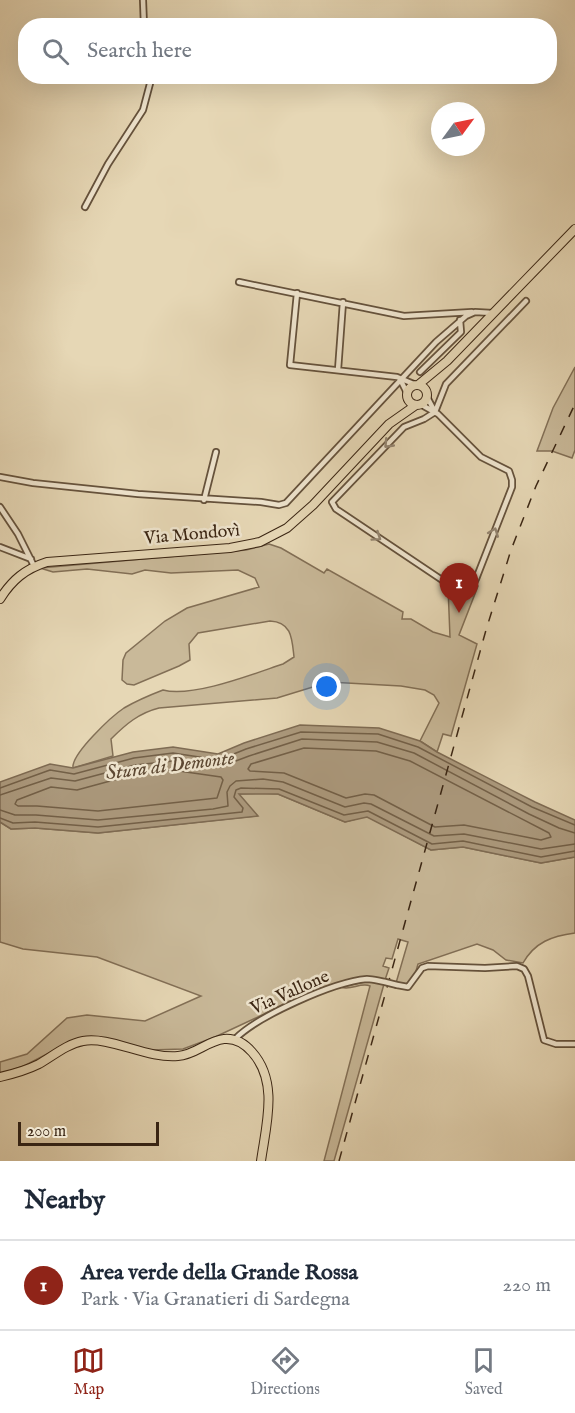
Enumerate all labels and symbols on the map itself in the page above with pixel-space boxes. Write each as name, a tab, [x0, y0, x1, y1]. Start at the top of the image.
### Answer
north arrow	[431, 102, 485, 156]
one-way arrow	[384, 437, 395, 448]
street label: Via Mondovì	[142, 519, 241, 551]
one-way arrow	[487, 527, 500, 538]
one-way arrow	[371, 530, 382, 541]
pin: 1	[440, 564, 478, 613]
your location	[312, 672, 341, 701]
water label: Stura di Demonte	[104, 746, 236, 786]
street label: Via Vallone	[246, 965, 333, 1021]
scale bar	[18, 1119, 159, 1146]

